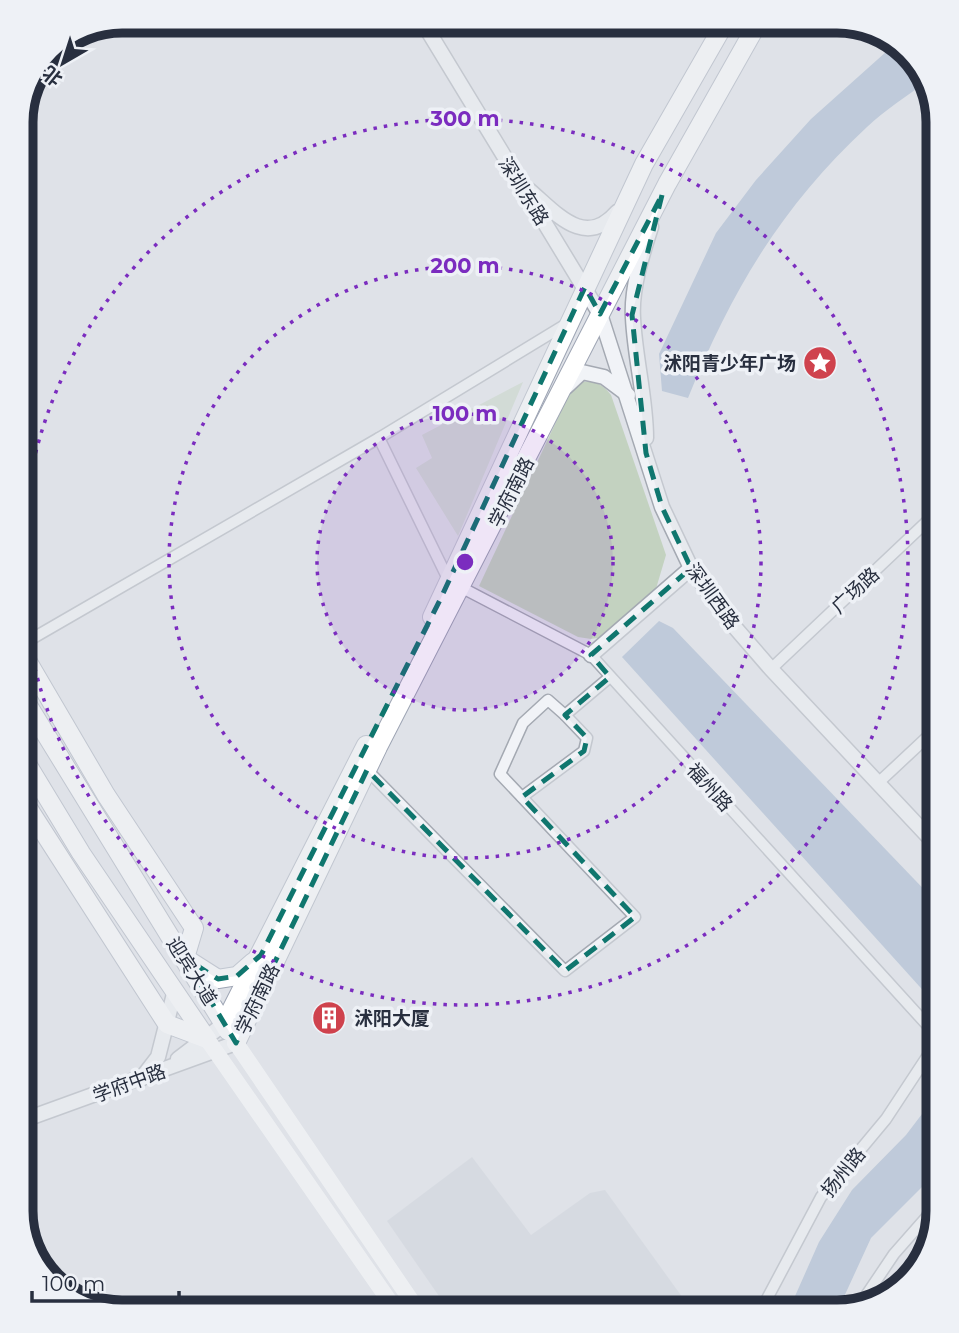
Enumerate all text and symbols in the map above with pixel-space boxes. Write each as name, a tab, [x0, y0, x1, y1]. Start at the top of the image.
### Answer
north arrow	[28, 28, 98, 98]
text: 北	[38, 61, 67, 91]
text: 300 m	[430, 106, 499, 131]
street label: 深圳东路	[494, 153, 553, 230]
text: 200 m	[431, 253, 499, 278]
place icon: 沭阳青少年广场	[801, 344, 839, 382]
place label: 沭阳青少年广场	[663, 352, 796, 375]
text: 100 m	[433, 401, 497, 426]
street label: 学府南路	[484, 453, 539, 531]
centre of rings	[453, 550, 477, 574]
street label: 深圳西路	[681, 559, 744, 634]
street label: 广场路	[827, 563, 884, 618]
street label: 福州路	[682, 758, 737, 816]
street label: 迎宾大道	[162, 933, 221, 1010]
street label: 学府南路	[230, 960, 284, 1038]
building icon: 沭阳大厦	[310, 999, 348, 1037]
place label: 沭阳大厦	[354, 1007, 430, 1030]
street label: 学府中路	[90, 1060, 169, 1107]
street label: 扬州路	[817, 1143, 870, 1202]
scale bar	[32, 1260, 178, 1304]
text: 100 m	[42, 1271, 105, 1296]

